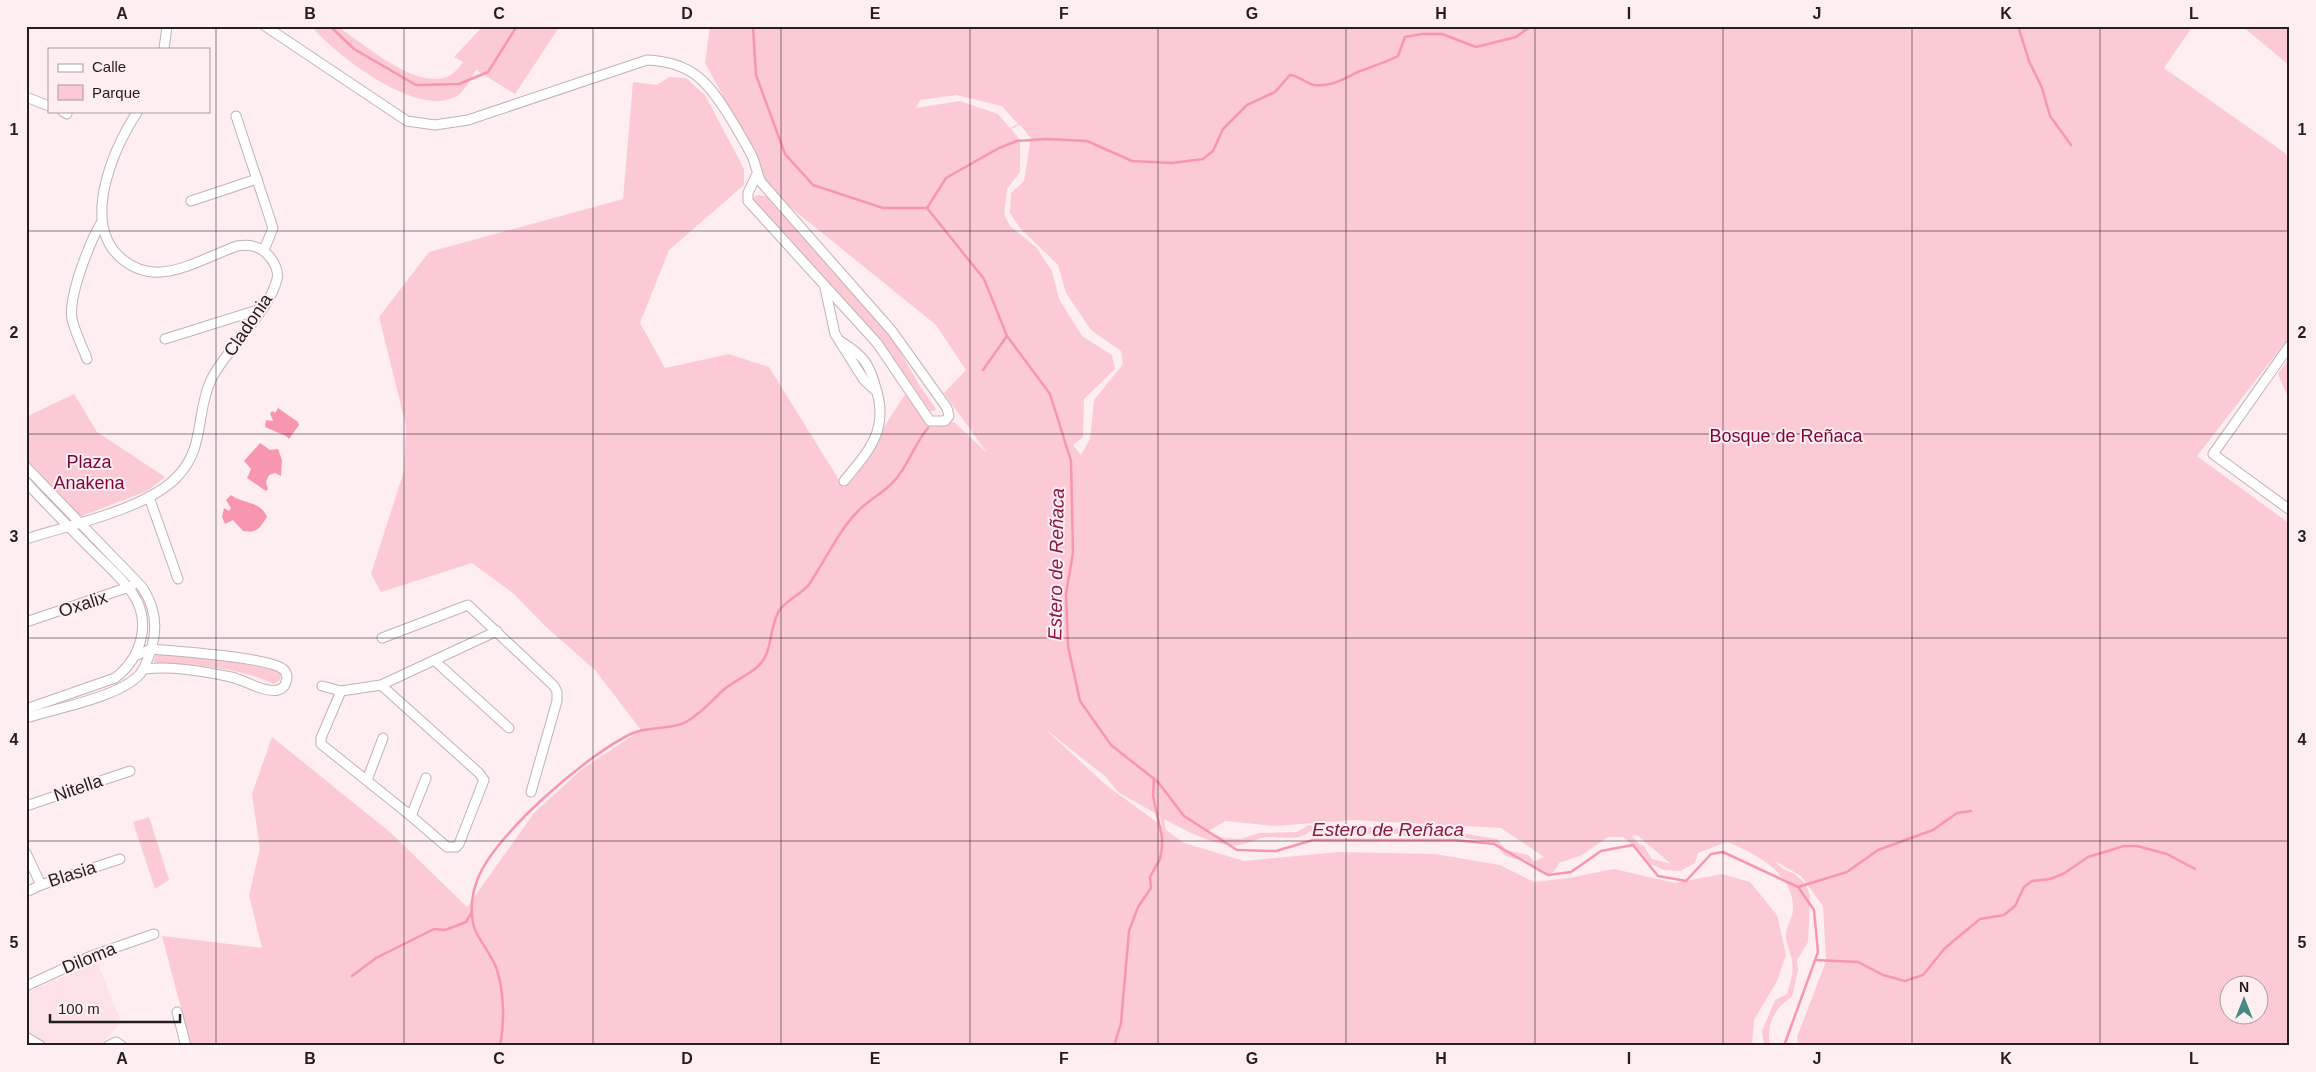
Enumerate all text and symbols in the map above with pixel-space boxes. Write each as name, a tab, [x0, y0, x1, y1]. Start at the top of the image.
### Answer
text: A	[116, 5, 128, 22]
text: B	[304, 5, 316, 22]
text: C	[493, 5, 505, 22]
text: D	[681, 5, 693, 22]
text: E	[870, 5, 881, 22]
text: F	[1059, 5, 1069, 22]
text: G	[1246, 5, 1258, 22]
text: H	[1435, 5, 1447, 22]
text: I	[1627, 5, 1631, 22]
text: J	[1813, 5, 1821, 22]
text: K	[2000, 5, 2012, 22]
text: L	[2189, 5, 2199, 22]
legend	[48, 48, 210, 112]
text: Calle	[92, 58, 126, 75]
text: Parque	[92, 84, 140, 101]
text: 1	[10, 121, 19, 138]
text: 1	[2298, 121, 2307, 138]
street label: Cladonia	[220, 289, 277, 360]
text: 2	[10, 324, 19, 341]
text: 2	[2298, 324, 2307, 341]
park label: Bosque de Reñaca	[1709, 426, 1864, 446]
park label: Plaza Anakena	[53, 452, 126, 493]
water label: Estero de Reñaca	[1044, 488, 1068, 640]
text: 3	[10, 528, 19, 545]
text: 3	[2298, 528, 2307, 545]
street label: Oxalix	[56, 587, 110, 621]
text: 4	[10, 731, 19, 748]
text: 4	[2298, 731, 2307, 748]
street label: Nitella	[51, 770, 106, 806]
water label: Estero de Reñaca	[1312, 819, 1464, 840]
street label: Blasia	[46, 857, 99, 891]
text: 5	[10, 934, 19, 951]
text: 5	[2298, 934, 2307, 951]
street label: Diloma	[59, 938, 120, 978]
north arrow	[2218, 974, 2268, 1024]
text: N	[2239, 979, 2249, 995]
scale bar	[50, 992, 180, 1024]
text: 100 m	[58, 1000, 100, 1017]
text: A	[116, 1050, 128, 1067]
text: B	[304, 1050, 316, 1067]
text: C	[493, 1050, 505, 1067]
text: D	[681, 1050, 693, 1067]
text: E	[870, 1050, 881, 1067]
text: F	[1059, 1050, 1069, 1067]
text: G	[1246, 1050, 1258, 1067]
text: H	[1435, 1050, 1447, 1067]
text: I	[1627, 1050, 1631, 1067]
text: J	[1813, 1050, 1821, 1067]
text: K	[2000, 1050, 2012, 1067]
text: L	[2189, 1050, 2199, 1067]

